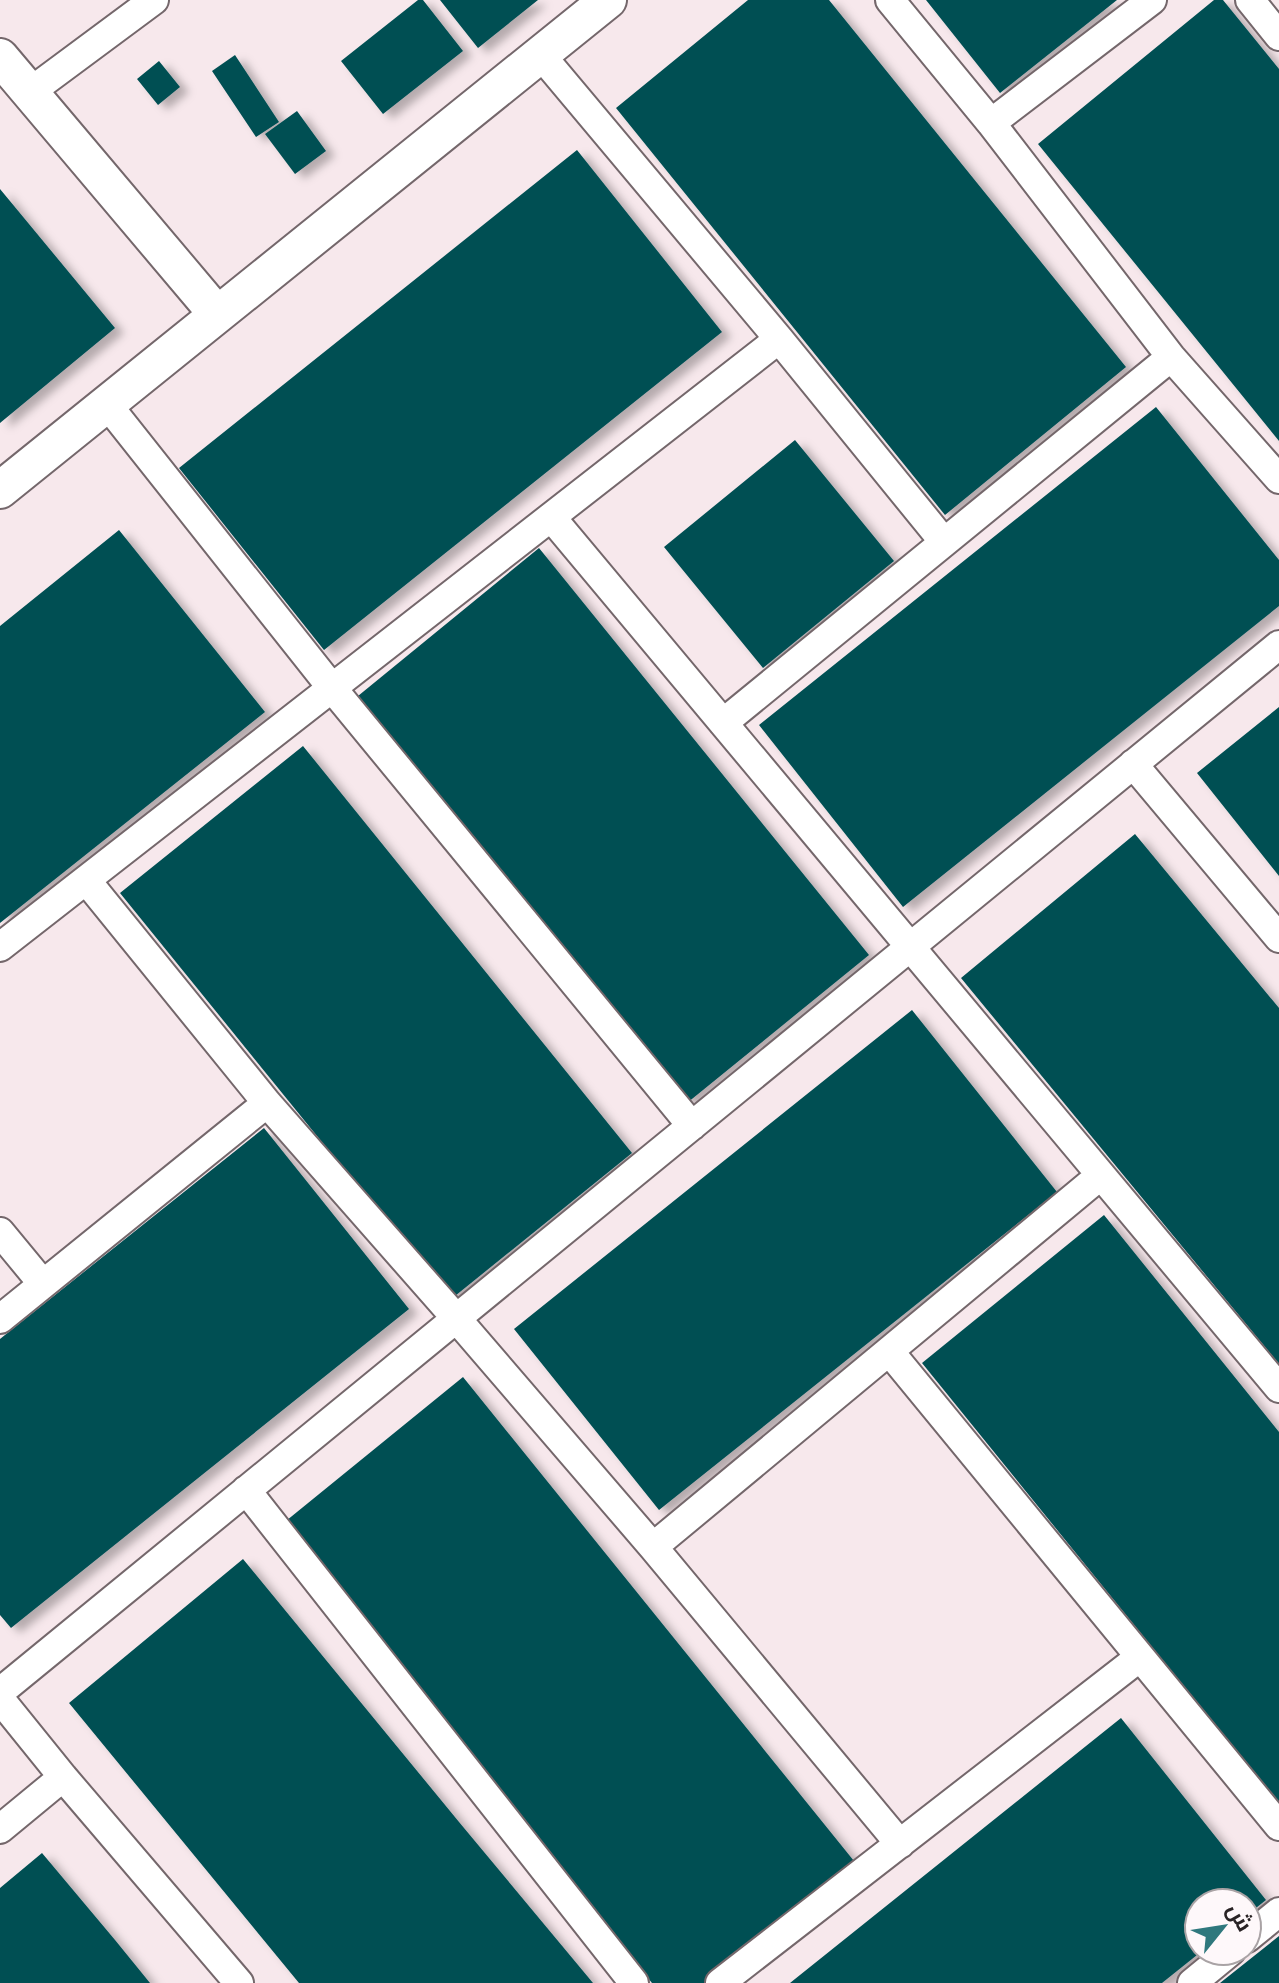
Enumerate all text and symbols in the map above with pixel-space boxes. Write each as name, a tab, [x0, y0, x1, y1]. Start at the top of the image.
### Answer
north arrow	[1183, 1887, 1263, 1967]
text: ش	[1221, 1898, 1260, 1936]

